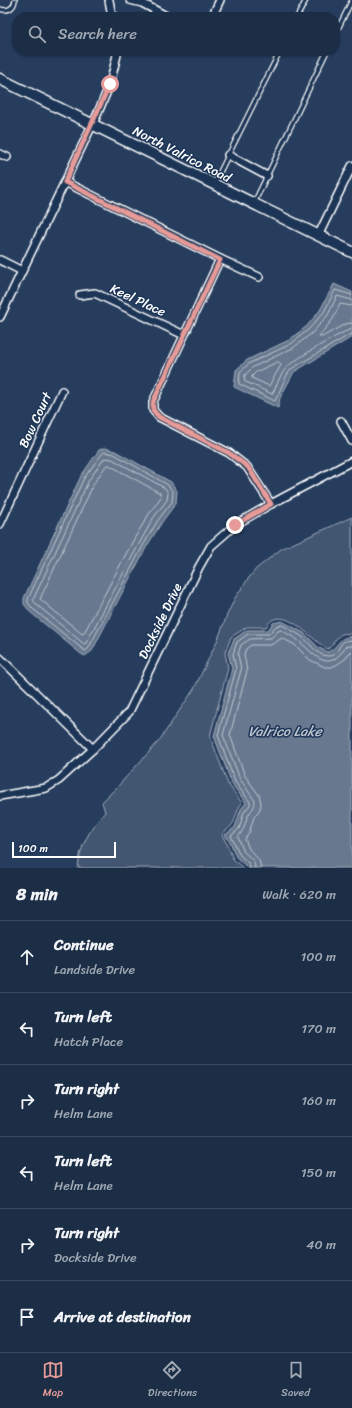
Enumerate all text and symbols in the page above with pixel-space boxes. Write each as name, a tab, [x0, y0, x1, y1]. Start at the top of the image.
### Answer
search box	[12, 12, 340, 56]
text: Search here	[58, 21, 137, 47]
icon: search	[26, 23, 48, 45]
route start	[101, 75, 119, 93]
street label: North Valrico Road	[129, 119, 236, 189]
street label: Keel Place	[106, 277, 170, 323]
street label: Bow Court	[12, 388, 58, 452]
route end	[226, 516, 244, 534]
street label: Dockside Drive	[132, 579, 189, 663]
water label: Valrico Lake	[248, 719, 324, 744]
text: 100 m	[18, 839, 48, 858]
scale bar	[12, 840, 116, 859]
text: 8 min	[16, 879, 58, 909]
text: Walk · 620 m	[262, 883, 336, 906]
text: Continue	[54, 932, 114, 958]
text: 100 m	[301, 945, 336, 968]
icon: ahead	[16, 946, 38, 968]
text: Landside Drive	[54, 958, 135, 981]
text: Turn left	[54, 1004, 112, 1030]
text: 170 m	[301, 1017, 336, 1040]
icon: left	[16, 1018, 38, 1040]
text: Hatch Place	[54, 1030, 123, 1053]
text: Turn right	[54, 1076, 119, 1102]
text: 160 m	[301, 1089, 336, 1112]
icon: right	[16, 1090, 38, 1112]
text: Helm Lane	[54, 1102, 113, 1125]
text: Turn left	[54, 1148, 112, 1174]
text: 150 m	[301, 1161, 336, 1184]
icon: left	[16, 1162, 38, 1184]
text: Helm Lane	[54, 1174, 113, 1197]
text: Turn right	[54, 1220, 119, 1246]
text: 40 m	[306, 1233, 336, 1256]
icon: right	[16, 1234, 38, 1256]
text: Dockside Drive	[54, 1246, 137, 1269]
text: Arrive at destination	[54, 1304, 191, 1330]
icon: arrive	[16, 1306, 38, 1328]
tab: Map	[42, 1359, 64, 1402]
tab: Directions	[148, 1359, 197, 1402]
tab: Saved	[281, 1359, 310, 1402]

